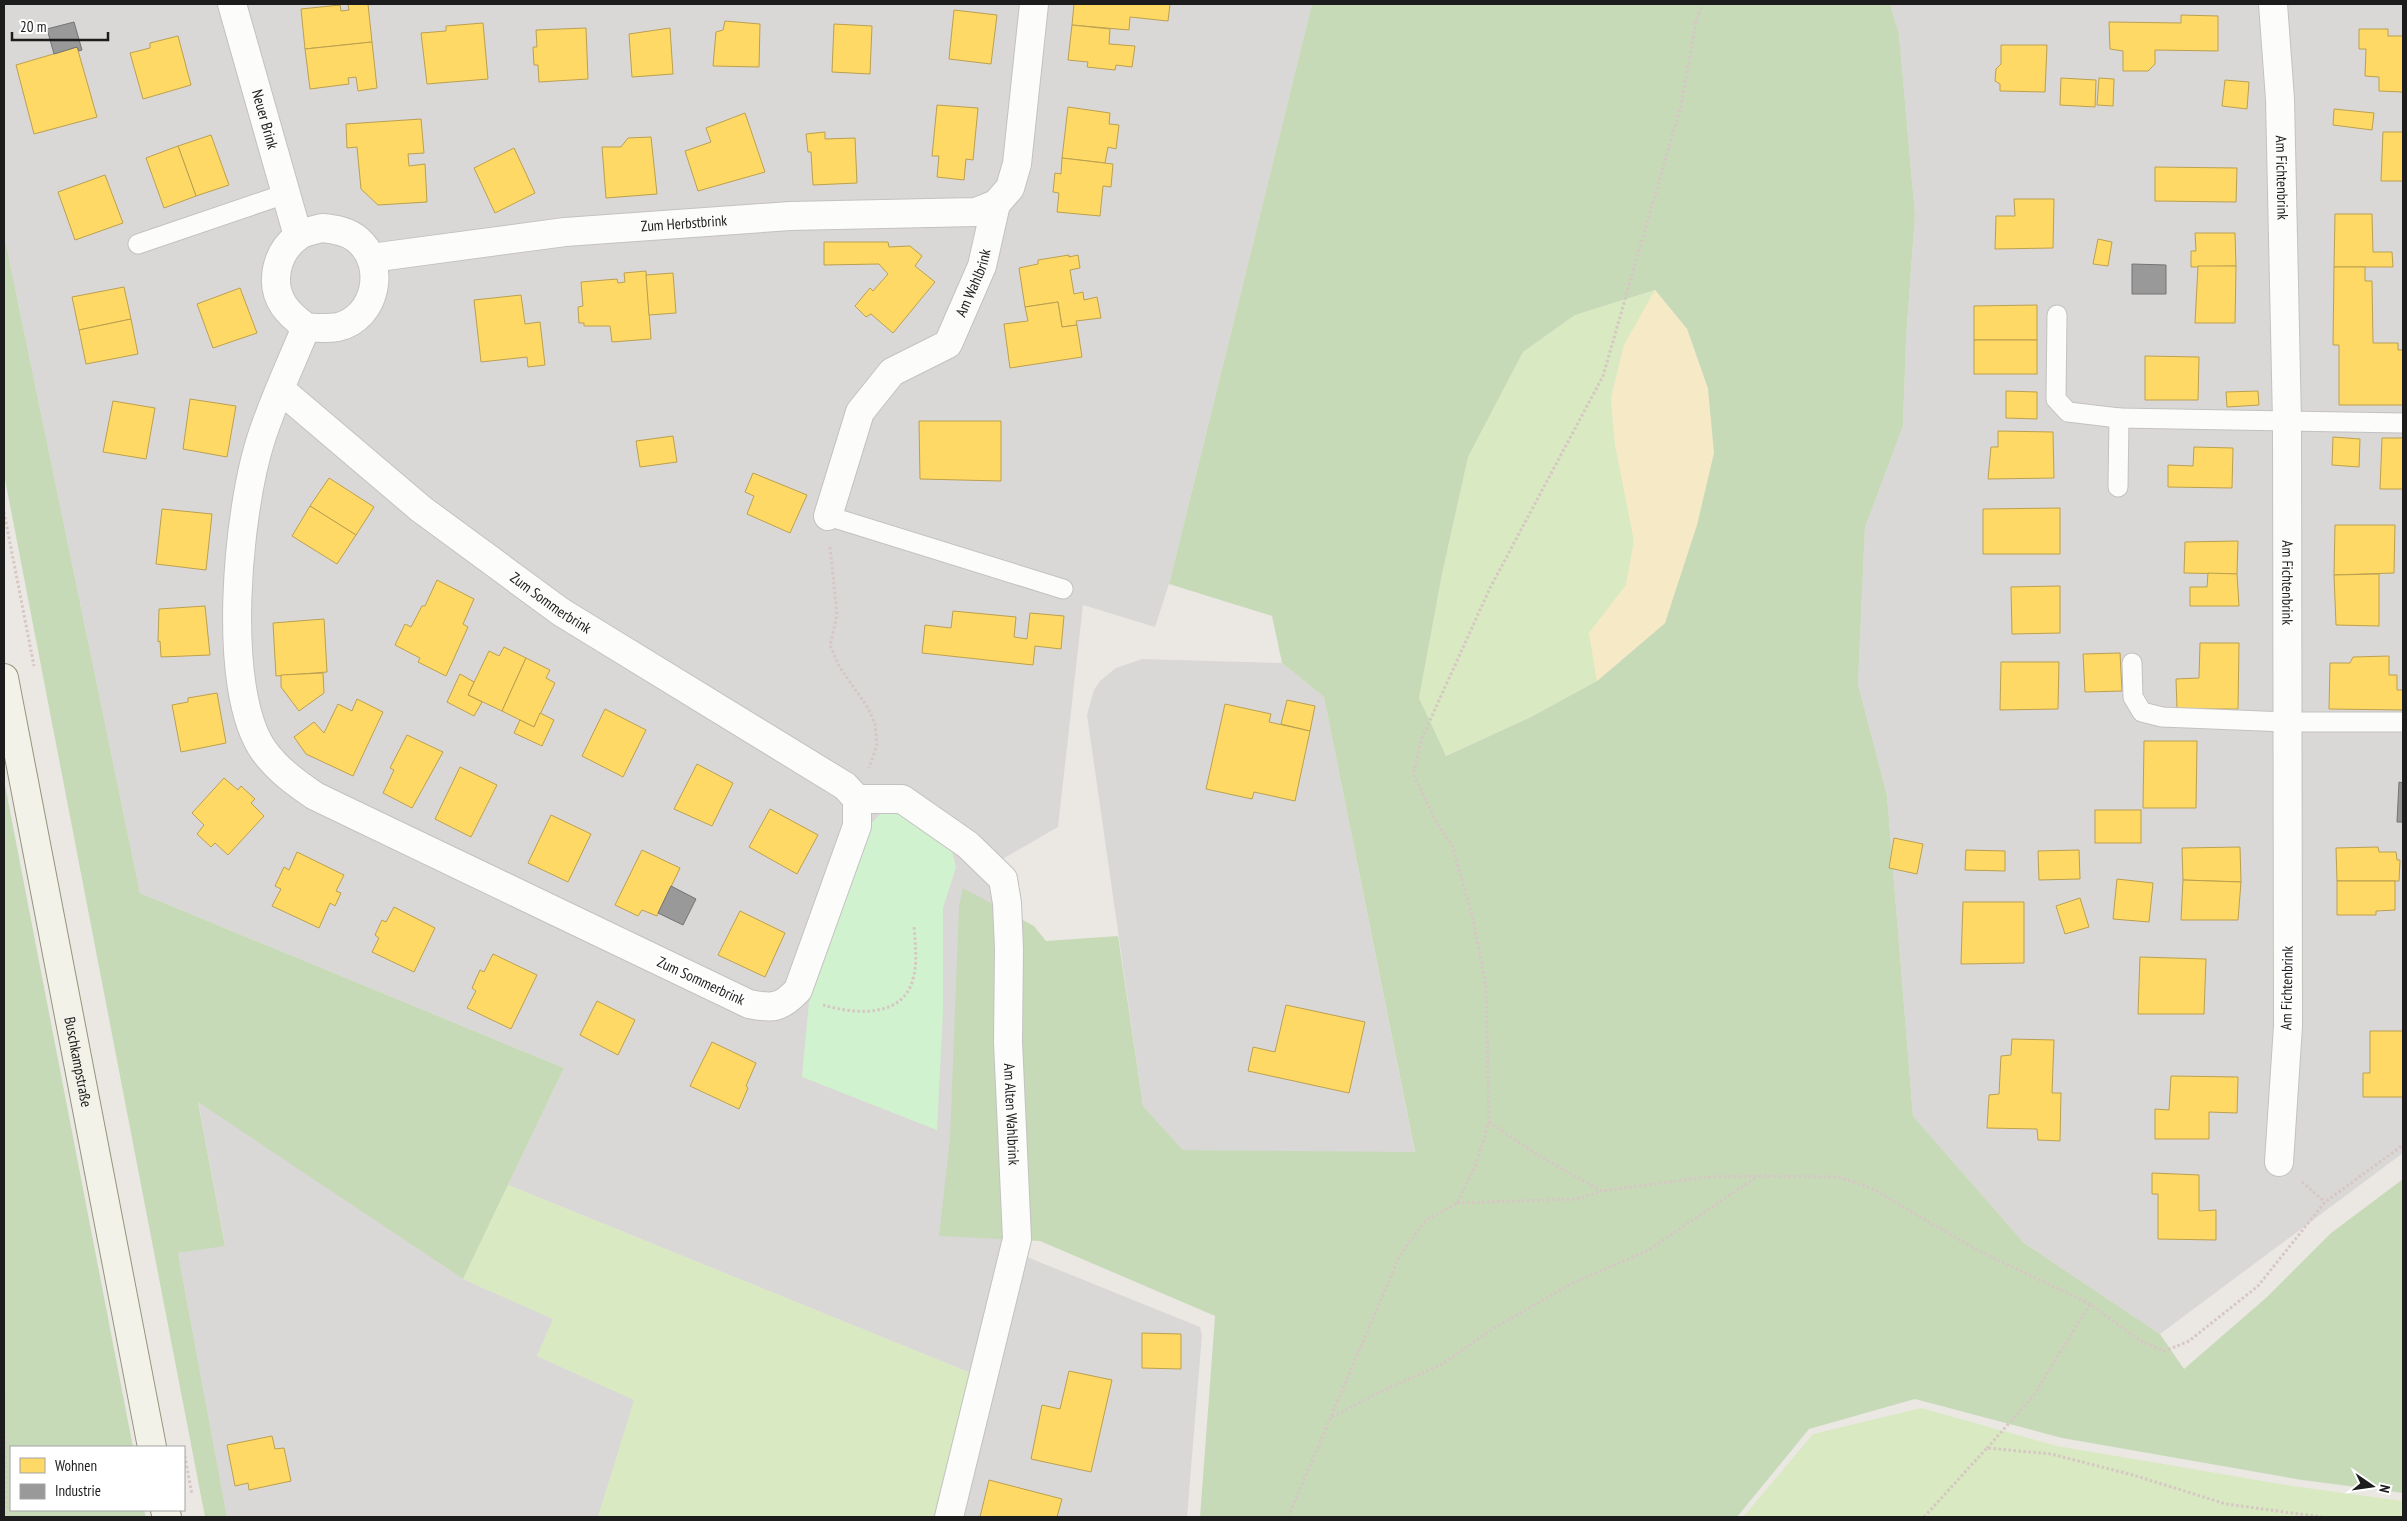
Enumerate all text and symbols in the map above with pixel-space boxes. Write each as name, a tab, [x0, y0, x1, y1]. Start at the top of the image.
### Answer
scale bar	[12, 10, 109, 42]
text: 20 m	[20, 17, 46, 36]
street label: Neuer Brink	[248, 87, 283, 151]
street label: Am Fichtenbrink	[2272, 135, 2293, 220]
street label: Zum Herbstbrink	[640, 210, 728, 236]
street label: Am Wahlbrink	[951, 247, 995, 320]
street label: Am Fichtenbrink	[2278, 540, 2297, 625]
street label: Zum Sommerbrink	[507, 568, 595, 637]
street label: Am Fichtenbrink	[2276, 945, 2297, 1030]
street label: Zum Sommerbrink	[654, 952, 748, 1009]
street label: Buschkampstraße	[60, 1015, 96, 1109]
street label: Am Alten Wahlbrink	[1000, 1063, 1024, 1166]
legend	[10, 1446, 185, 1511]
text: Wohnen	[55, 1456, 97, 1475]
north arrow	[2347, 1461, 2397, 1511]
text: Industrie	[55, 1481, 101, 1500]
text: N	[2375, 1483, 2394, 1495]

